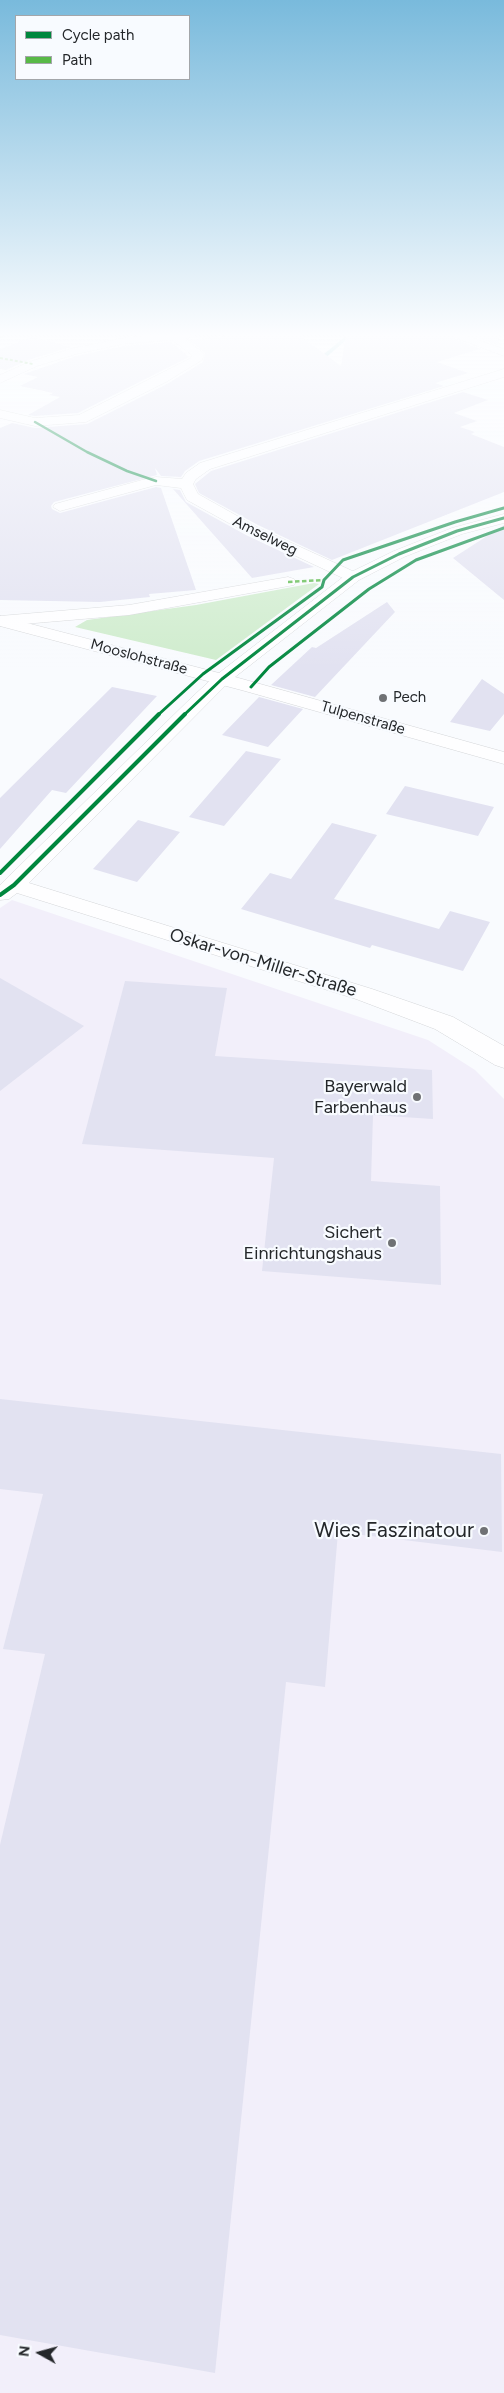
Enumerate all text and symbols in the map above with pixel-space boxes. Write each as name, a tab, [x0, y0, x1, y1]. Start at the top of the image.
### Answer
legend	[15, 15, 190, 80]
text: Cycle path	[62, 26, 134, 44]
text: Path	[62, 51, 92, 69]
street label: Amselweg	[230, 513, 300, 559]
street label: Mooslohstraße	[89, 635, 189, 679]
place label: Pech	[393, 689, 426, 707]
marker: Pech	[377, 692, 389, 704]
street label: Tulpenstraße	[319, 697, 407, 739]
street label: Oskar-von-Miller-Straße	[167, 924, 359, 1002]
place label: Bayerwald Farbenhaus	[314, 1076, 407, 1118]
marker: Bayerwald Farbenhaus	[411, 1091, 423, 1103]
place label: Sichert Einrichtungshaus	[244, 1222, 382, 1264]
marker: Sichert Einrichtungshaus	[386, 1237, 398, 1249]
place label: Wies Faszinatour	[314, 1518, 474, 1544]
marker: Wies Faszinatour	[478, 1525, 490, 1537]
north arrow	[15, 2328, 65, 2378]
text: N	[16, 2345, 34, 2358]

